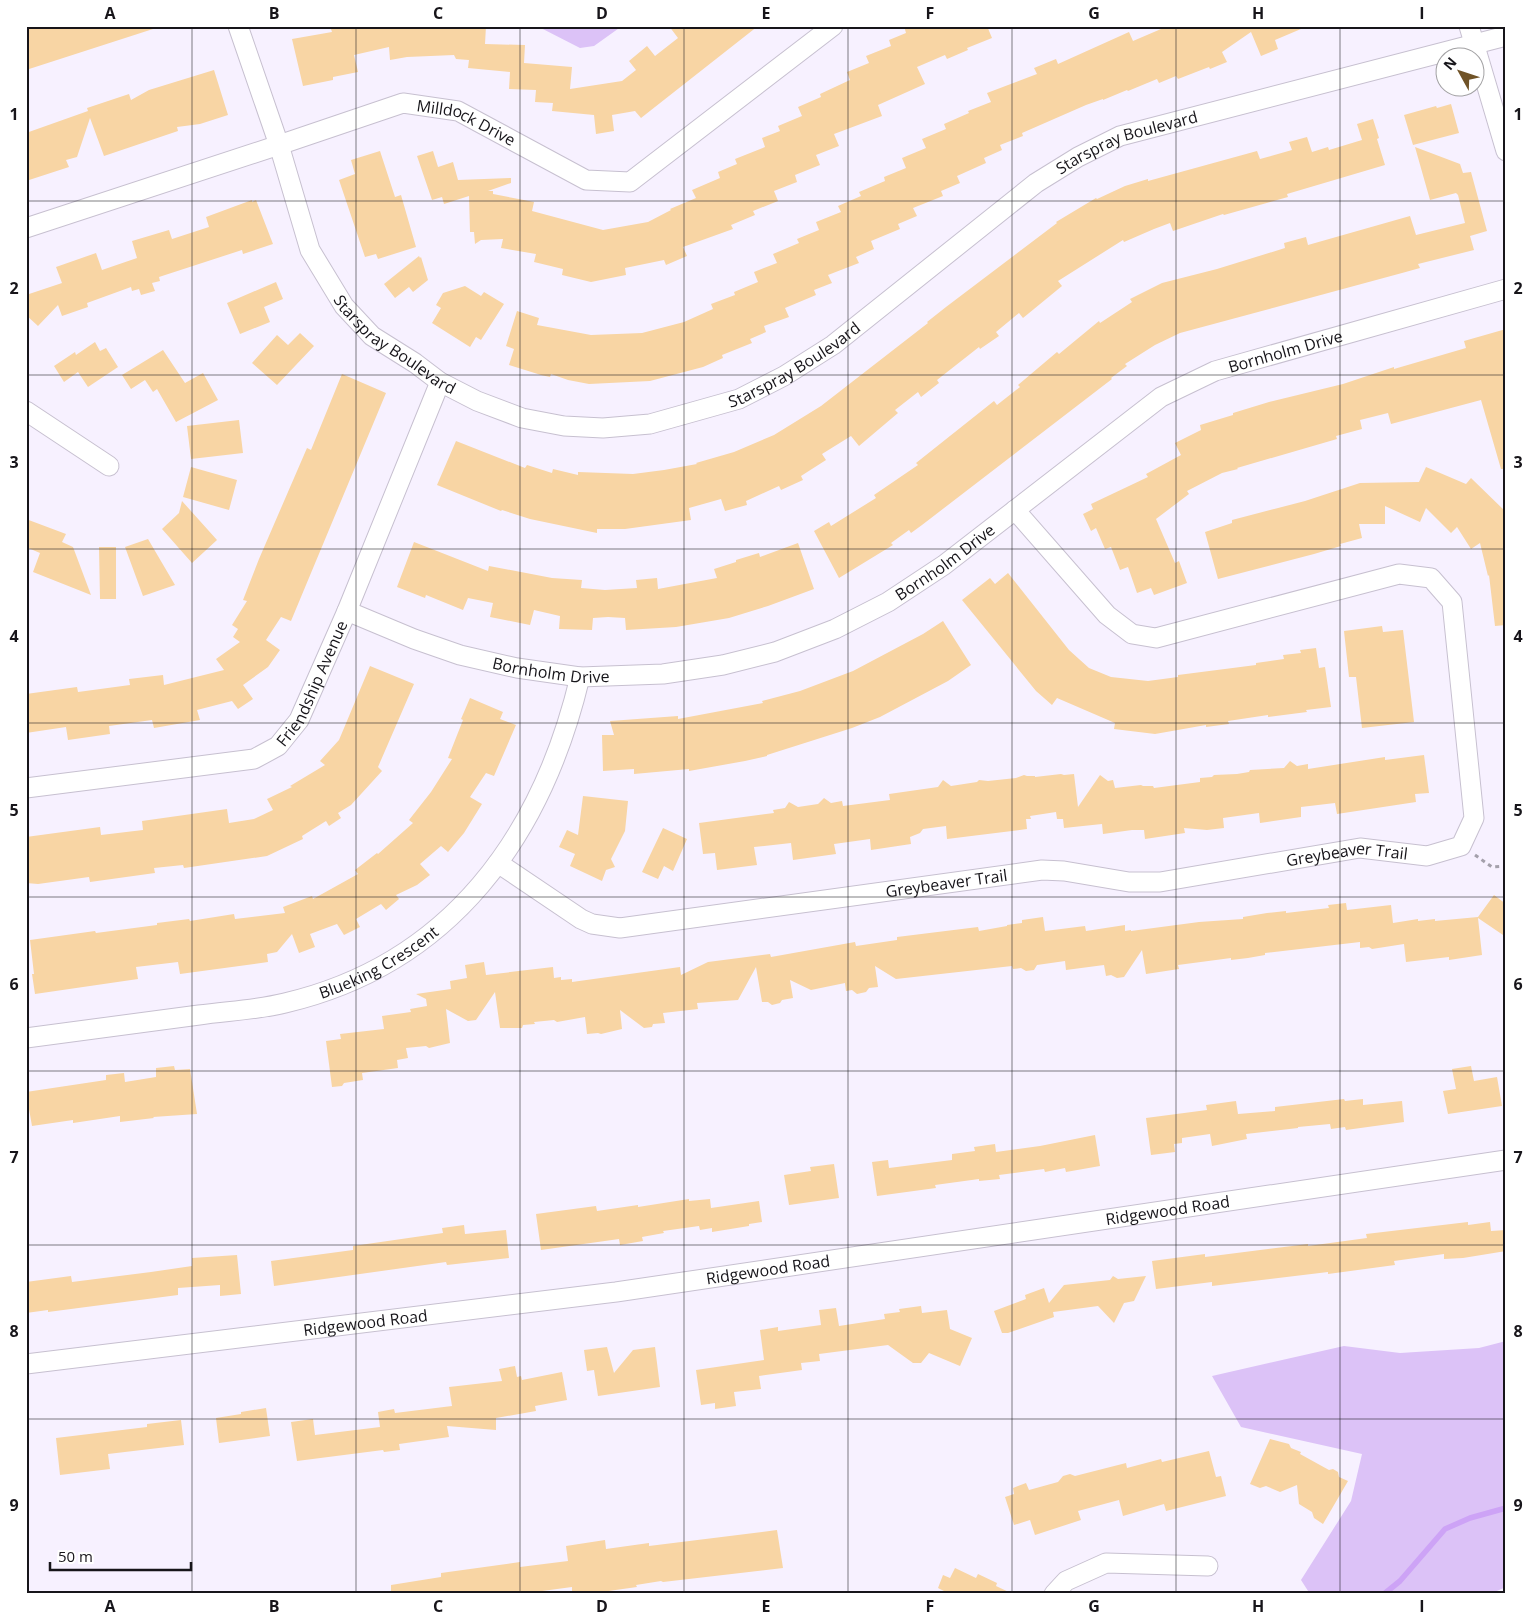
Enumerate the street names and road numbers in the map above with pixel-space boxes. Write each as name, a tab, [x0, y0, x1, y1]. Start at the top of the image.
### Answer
street label: Milldock Drive	[415, 94, 520, 151]
street label: Starspray Boulevard	[1052, 105, 1200, 179]
street label: Starspray Boulevard	[329, 291, 460, 399]
street label: Starspray Boulevard	[726, 317, 865, 412]
street label: Bornholm Drive	[1226, 325, 1345, 378]
street label: Bornholm Drive	[891, 519, 999, 605]
street label: Friendship Avenue	[271, 617, 352, 751]
street label: Bornholm Drive	[490, 652, 610, 688]
street label: Greybeaver Trail	[1284, 837, 1409, 871]
street label: Greybeaver Trail	[884, 864, 1009, 902]
street label: Blueking Crescent	[316, 920, 443, 1004]
street label: Ridgewood Road	[1104, 1190, 1231, 1230]
street label: Ridgewood Road	[704, 1249, 831, 1290]
street label: Ridgewood Road	[302, 1304, 429, 1341]

